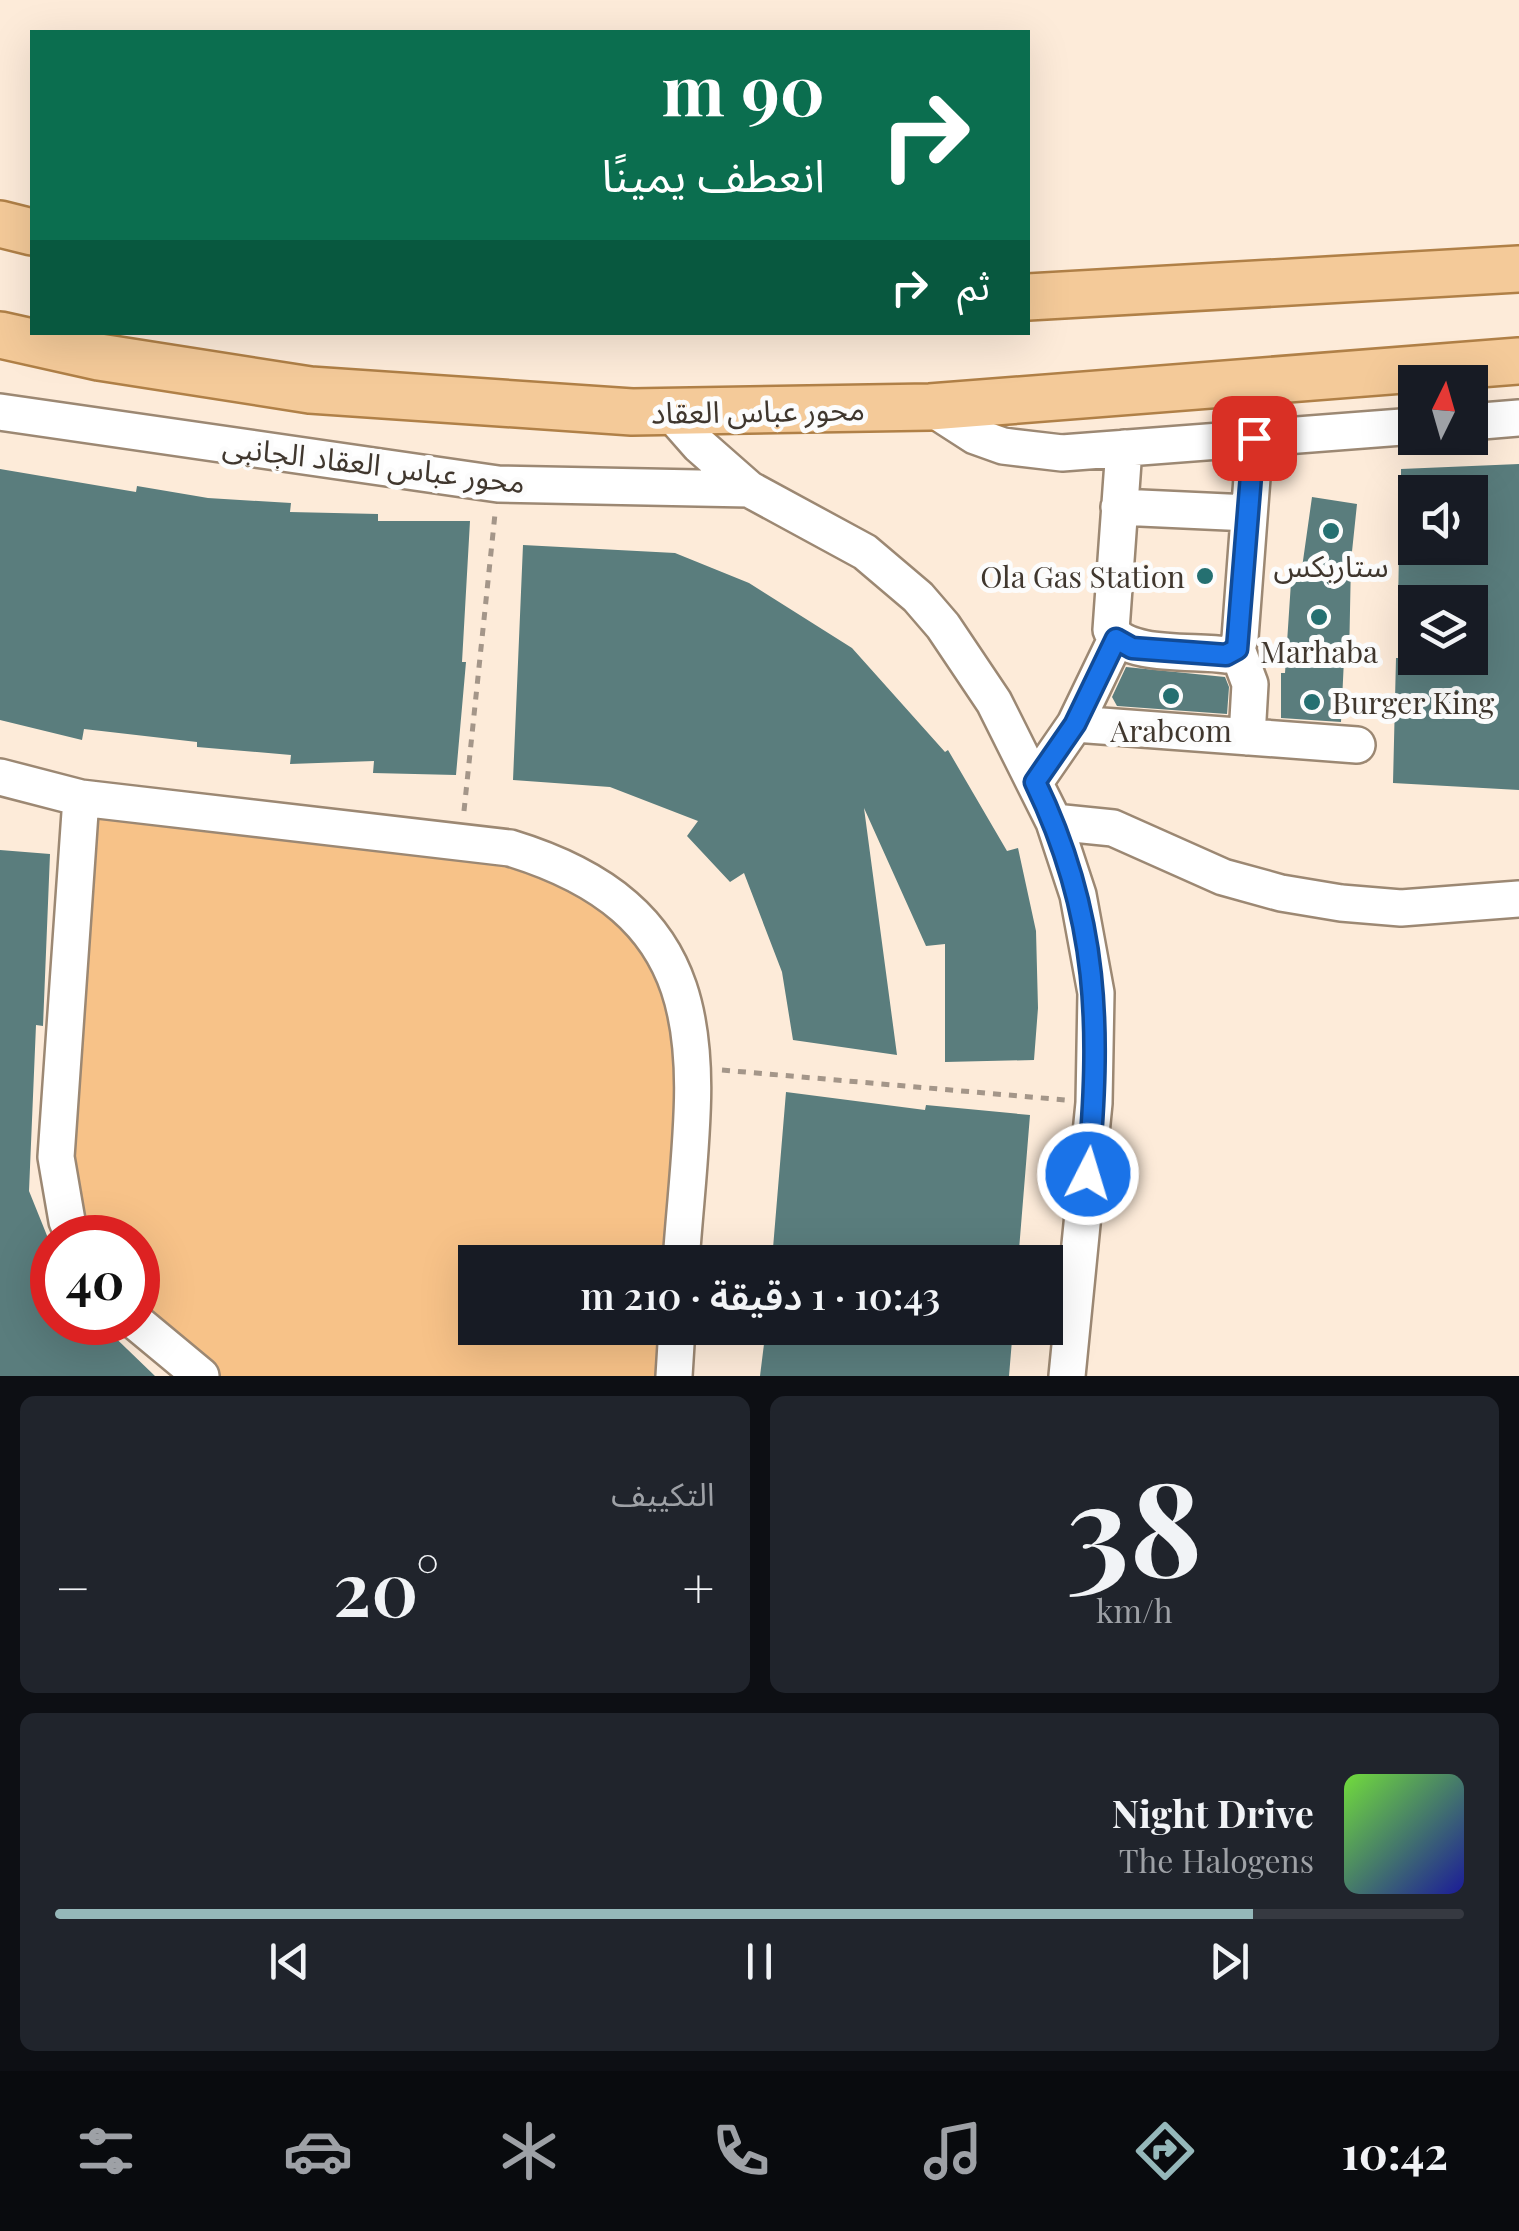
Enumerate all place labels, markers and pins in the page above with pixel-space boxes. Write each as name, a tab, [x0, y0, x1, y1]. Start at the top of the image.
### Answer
pin	[1212, 396, 1297, 481]
marker: ستاربكس	[1320, 520, 1342, 542]
place label: ستاربكس	[1274, 545, 1388, 585]
place label: Ola Gas Station	[980, 556, 1185, 596]
marker: Ola Gas Station	[1194, 565, 1216, 587]
marker: Marhaba	[1308, 606, 1330, 628]
place label: Marhaba	[1260, 631, 1378, 671]
place label: Burger King	[1332, 682, 1494, 722]
marker: Arabcom	[1160, 685, 1182, 707]
marker: Burger King	[1301, 691, 1323, 713]
place label: Arabcom	[1109, 710, 1232, 750]

